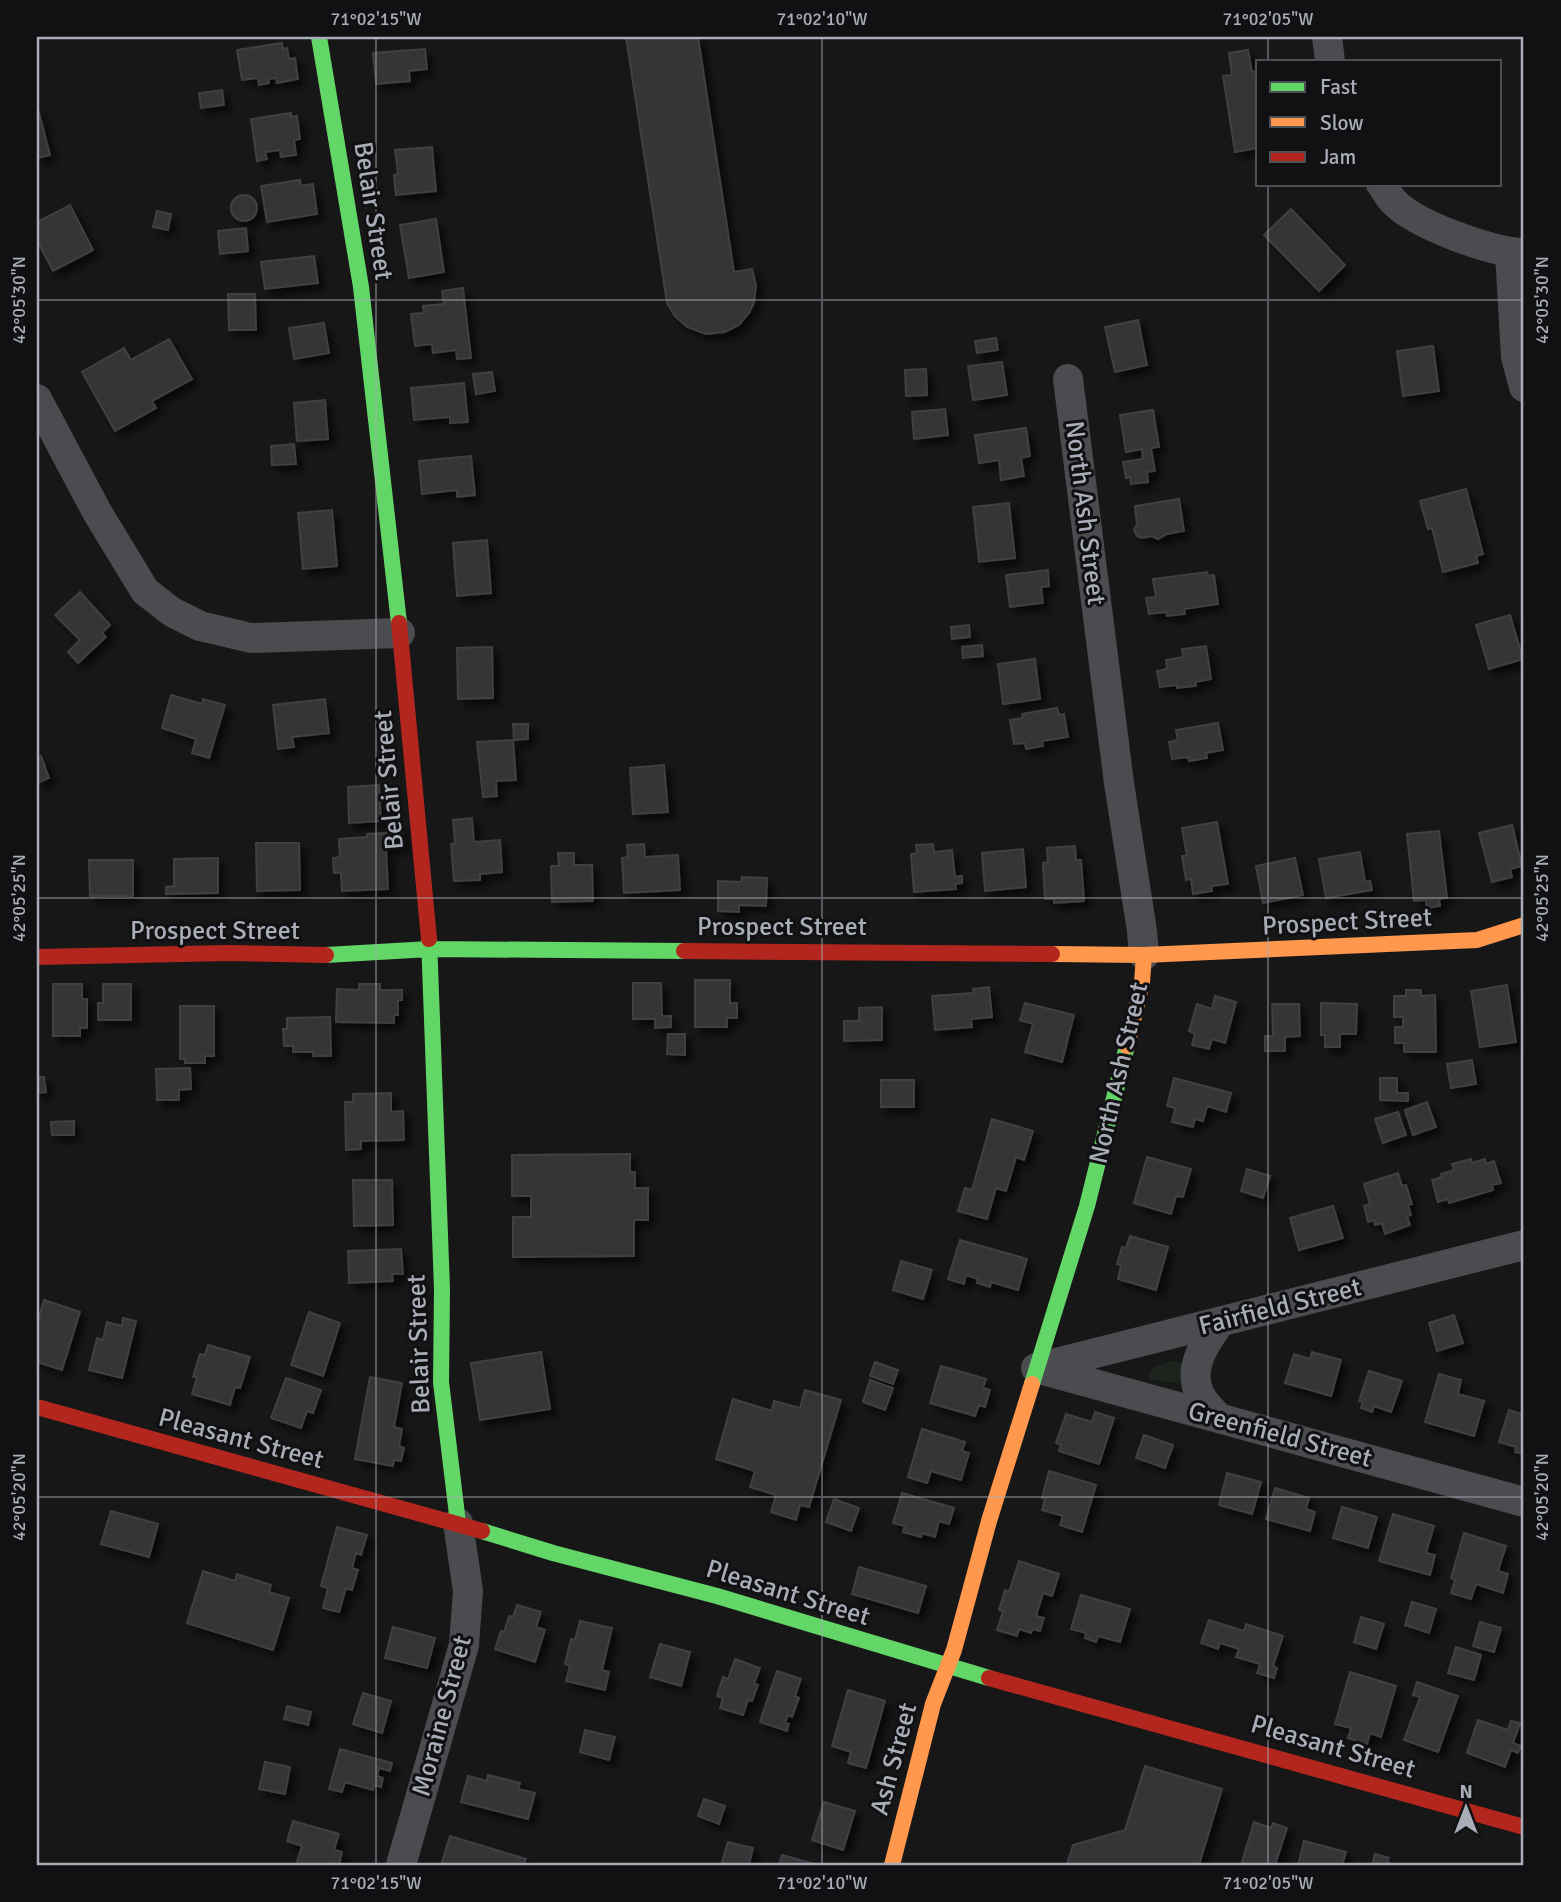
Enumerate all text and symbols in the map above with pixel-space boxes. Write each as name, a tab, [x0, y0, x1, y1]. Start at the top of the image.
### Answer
text: 71°02'15"W	[331, 8, 421, 30]
text: 71°02'10"W	[777, 8, 867, 30]
text: 71°02'05"W	[1223, 8, 1313, 30]
legend	[1256, 60, 1502, 186]
text: Fast	[1320, 74, 1357, 100]
text: Slow	[1320, 110, 1364, 136]
street label: Belair Street	[346, 139, 400, 283]
text: Jam	[1320, 144, 1356, 170]
text: 42°05'30"N	[8, 256, 30, 344]
text: 42°05'30"N	[1531, 256, 1553, 344]
street label: North Ash Street	[1058, 419, 1112, 607]
street label: Belair Street	[367, 709, 411, 851]
text: 42°05'25"N	[8, 854, 30, 942]
text: 42°05'25"N	[1531, 854, 1553, 942]
street label: Prospect Street	[1261, 902, 1433, 942]
street label: Prospect Street	[697, 911, 867, 943]
street label: Prospect Street	[130, 915, 300, 947]
street label: North Ash Street	[1083, 979, 1155, 1167]
street label: Fairfield Street	[1196, 1271, 1364, 1343]
street label: Belair Street	[401, 1274, 437, 1414]
street label: Greenfield Street	[1185, 1395, 1375, 1475]
street label: Pleasant Street	[155, 1402, 327, 1476]
text: 42°05'20"N	[8, 1453, 30, 1541]
text: 42°05'20"N	[1531, 1453, 1553, 1541]
street label: Pleasant Street	[702, 1553, 874, 1633]
street label: Moraine Street	[405, 1632, 479, 1800]
street label: Ash Street	[864, 1699, 924, 1819]
street label: Pleasant Street	[1247, 1708, 1419, 1786]
north arrow	[1432, 1772, 1502, 1842]
text: N	[1459, 1780, 1473, 1804]
text: 71°02'15"W	[331, 1872, 421, 1894]
text: 71°02'10"W	[777, 1872, 867, 1894]
text: 71°02'05"W	[1223, 1872, 1313, 1894]

